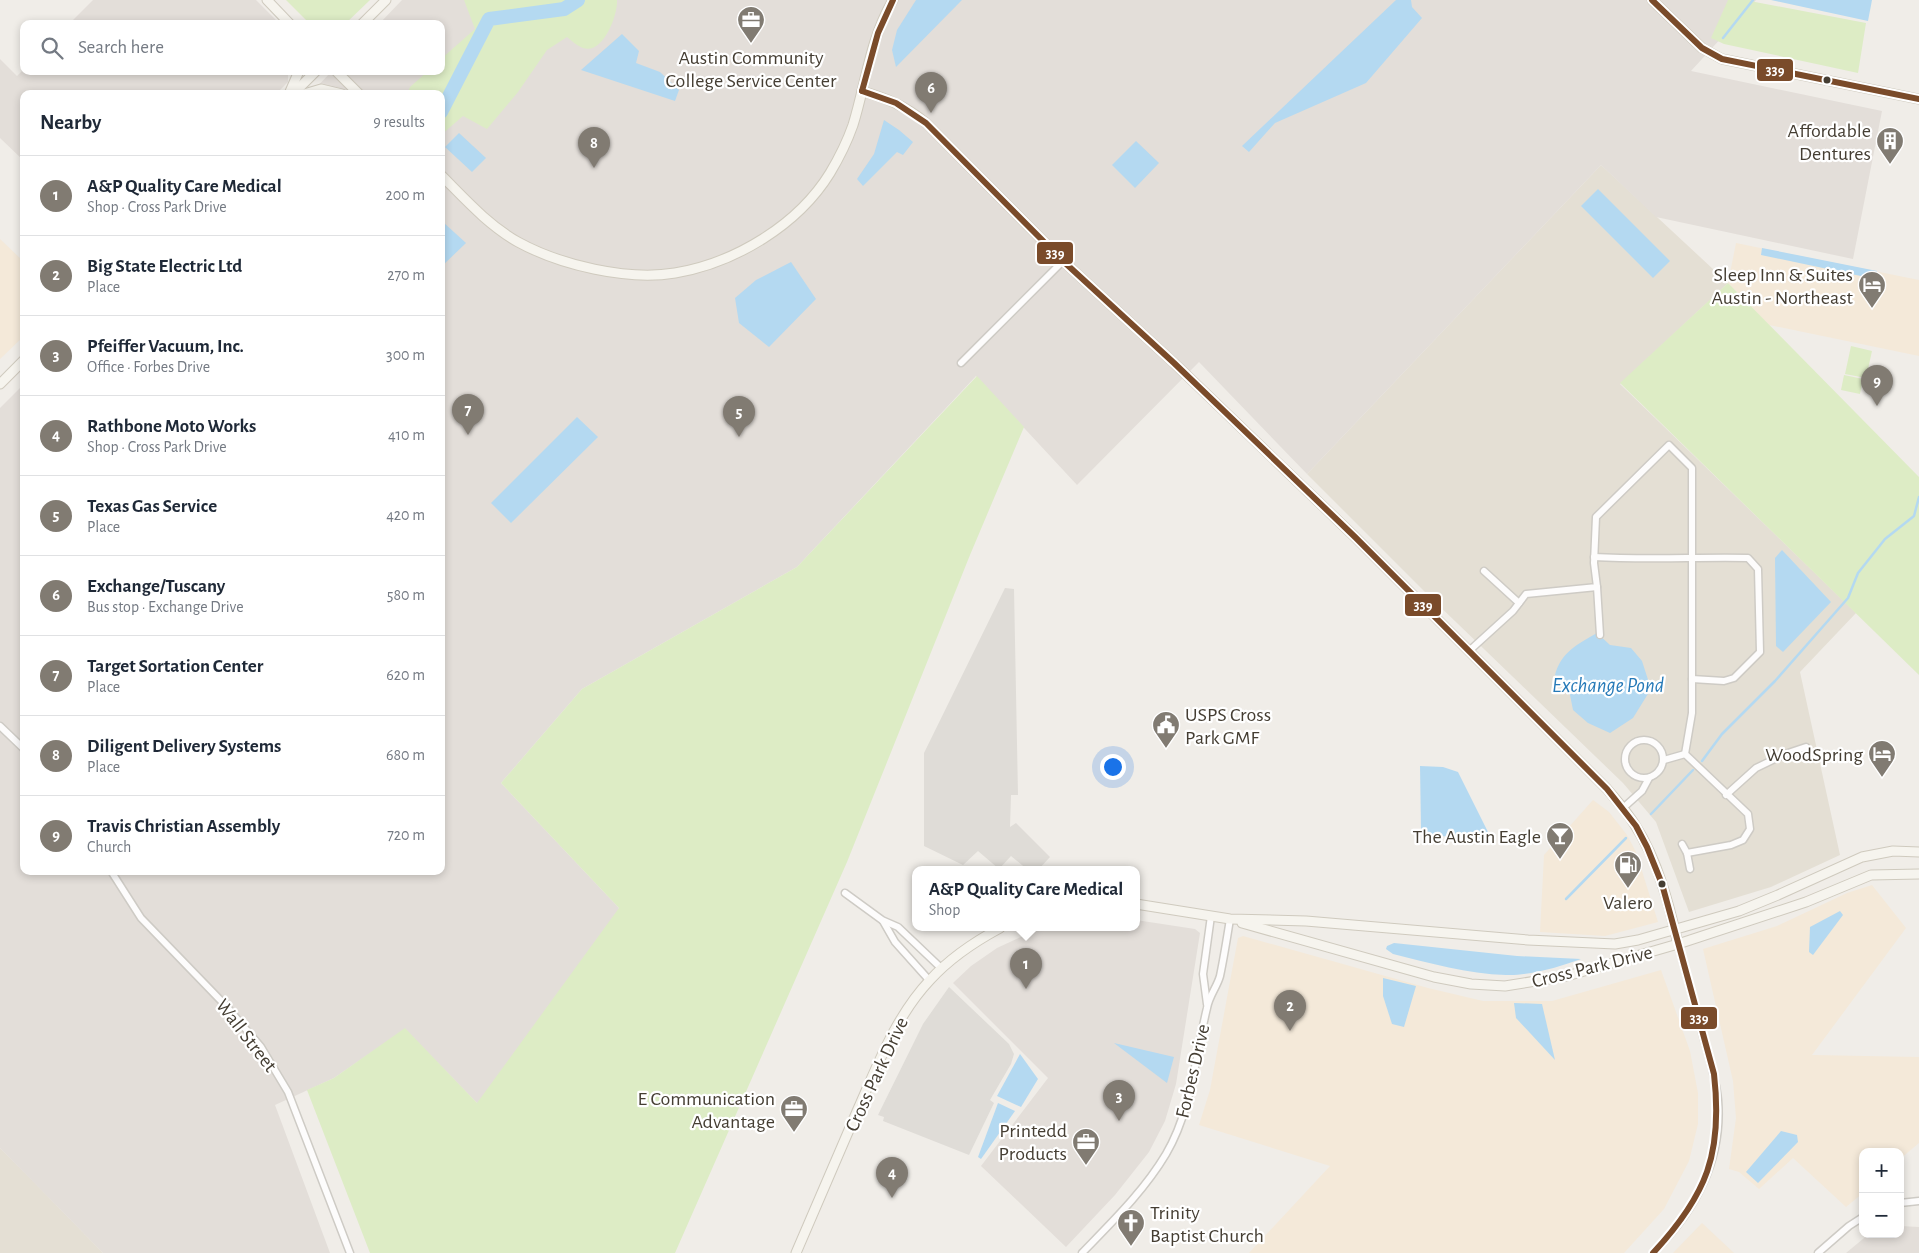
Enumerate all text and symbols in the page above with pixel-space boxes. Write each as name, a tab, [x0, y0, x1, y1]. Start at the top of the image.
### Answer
office icon: Austin Community College Service Center	[736, 5, 766, 44]
search box	[20, 20, 445, 75]
icon: search	[38, 34, 66, 62]
text: Search here	[78, 38, 164, 57]
place label: Austin Community College Service Center	[666, 48, 837, 91]
line badge: 339	[1756, 58, 1794, 82]
text: 339	[1766, 64, 1785, 78]
pin: 6	[915, 72, 947, 113]
unlabelled marker	[1822, 75, 1832, 85]
text: Nearby	[40, 112, 101, 133]
text: 9 results	[373, 114, 425, 130]
place label: Affordable Dentures	[1788, 121, 1871, 164]
building icon: Affordable Dentures	[1875, 126, 1905, 165]
pin: 8	[578, 127, 610, 168]
text: A&P Quality Care Medical	[87, 177, 282, 196]
text: 1	[53, 187, 59, 203]
text: 200 m	[385, 187, 425, 203]
text: Shop · Cross Park Drive	[87, 199, 227, 215]
line badge: 339	[1036, 241, 1074, 265]
text: 339	[1046, 247, 1065, 261]
text: Big State Electric Ltd	[87, 257, 242, 276]
place label: Sleep Inn & Suites Austin - Northeast	[1712, 265, 1854, 308]
text: 2	[52, 267, 60, 283]
text: 270 m	[387, 267, 425, 283]
hotel icon: Sleep Inn & Suites Austin - Northeast	[1857, 270, 1887, 309]
text: Place	[87, 279, 120, 295]
text: Pfeiffer Vacuum, Inc.	[87, 337, 244, 356]
text: 3	[53, 347, 59, 363]
text: 300 m	[386, 347, 425, 363]
text: Office · Forbes Drive	[87, 359, 210, 375]
pin: 9	[1861, 365, 1893, 406]
pin: 7	[452, 394, 484, 435]
pin: 5	[723, 396, 755, 437]
text: Rathbone Moto Works	[87, 417, 256, 436]
text: 4	[52, 427, 60, 443]
text: 410 m	[388, 427, 425, 443]
text: Shop · Cross Park Drive	[87, 439, 227, 455]
text: Texas Gas Service	[87, 497, 217, 516]
text: 5	[53, 507, 59, 523]
text: 420 m	[386, 507, 425, 523]
text: Place	[87, 519, 120, 535]
text: Exchange/Tuscany	[87, 577, 225, 596]
text: 6	[52, 587, 60, 603]
text: 580 m	[387, 587, 425, 603]
line badge: 339	[1404, 593, 1442, 617]
text: Bus stop · Exchange Drive	[87, 599, 244, 615]
text: 339	[1414, 599, 1433, 613]
text: Target Sortation Center	[87, 657, 263, 676]
text: 7	[53, 667, 59, 683]
text: 620 m	[386, 667, 425, 683]
water label: Exchange Pond	[1552, 675, 1664, 696]
text: Place	[87, 679, 120, 695]
place label: USPS Cross Park GMF	[1185, 705, 1271, 748]
public building icon: USPS Cross Park GMF	[1151, 710, 1181, 749]
text: Diligent Delivery Systems	[87, 737, 281, 756]
hotel icon: WoodSpring	[1867, 739, 1897, 778]
place label: WoodSpring	[1765, 745, 1863, 765]
text: 8	[52, 747, 60, 763]
text: 680 m	[386, 747, 425, 763]
your location	[1100, 754, 1126, 780]
text: Place	[87, 759, 120, 775]
text: Travis Christian Assembly	[87, 817, 280, 836]
bar icon: The Austin Eagle	[1545, 821, 1575, 860]
text: 9	[52, 827, 60, 843]
text: 720 m	[387, 827, 425, 843]
place label: The Austin Eagle	[1413, 827, 1541, 847]
text: Church	[87, 839, 131, 855]
fuel station icon: Valero	[1613, 850, 1643, 889]
popup	[912, 866, 1140, 931]
unlabelled marker	[1657, 879, 1667, 889]
text: A&P Quality Care Medical	[929, 880, 1123, 899]
place label: Valero	[1603, 893, 1653, 913]
text: Shop	[929, 902, 960, 918]
street label: Cross Park Drive	[1530, 942, 1655, 992]
pin: 1	[1010, 948, 1042, 989]
pin: 2	[1274, 990, 1306, 1031]
street label: Wall Street	[212, 995, 281, 1076]
line badge: 339	[1680, 1006, 1718, 1030]
text: 339	[1690, 1012, 1709, 1026]
street label: Cross Park Drive	[842, 1014, 912, 1135]
street label: Forbes Drive	[1172, 1022, 1214, 1120]
pin: 3	[1103, 1080, 1135, 1121]
place label: E Communication Advantage	[638, 1089, 775, 1132]
office icon: E Communication Advantage	[779, 1094, 809, 1133]
place label: Printedd Products	[999, 1121, 1067, 1164]
office icon: Printedd Products	[1071, 1127, 1101, 1166]
map controls	[1859, 1148, 1904, 1238]
button: +	[1859, 1148, 1904, 1193]
pin: 4	[876, 1157, 908, 1198]
button: −	[1859, 1193, 1904, 1238]
place label: Trinity Baptist Church	[1150, 1203, 1264, 1246]
church icon: Trinity Baptist Church	[1116, 1208, 1146, 1247]

